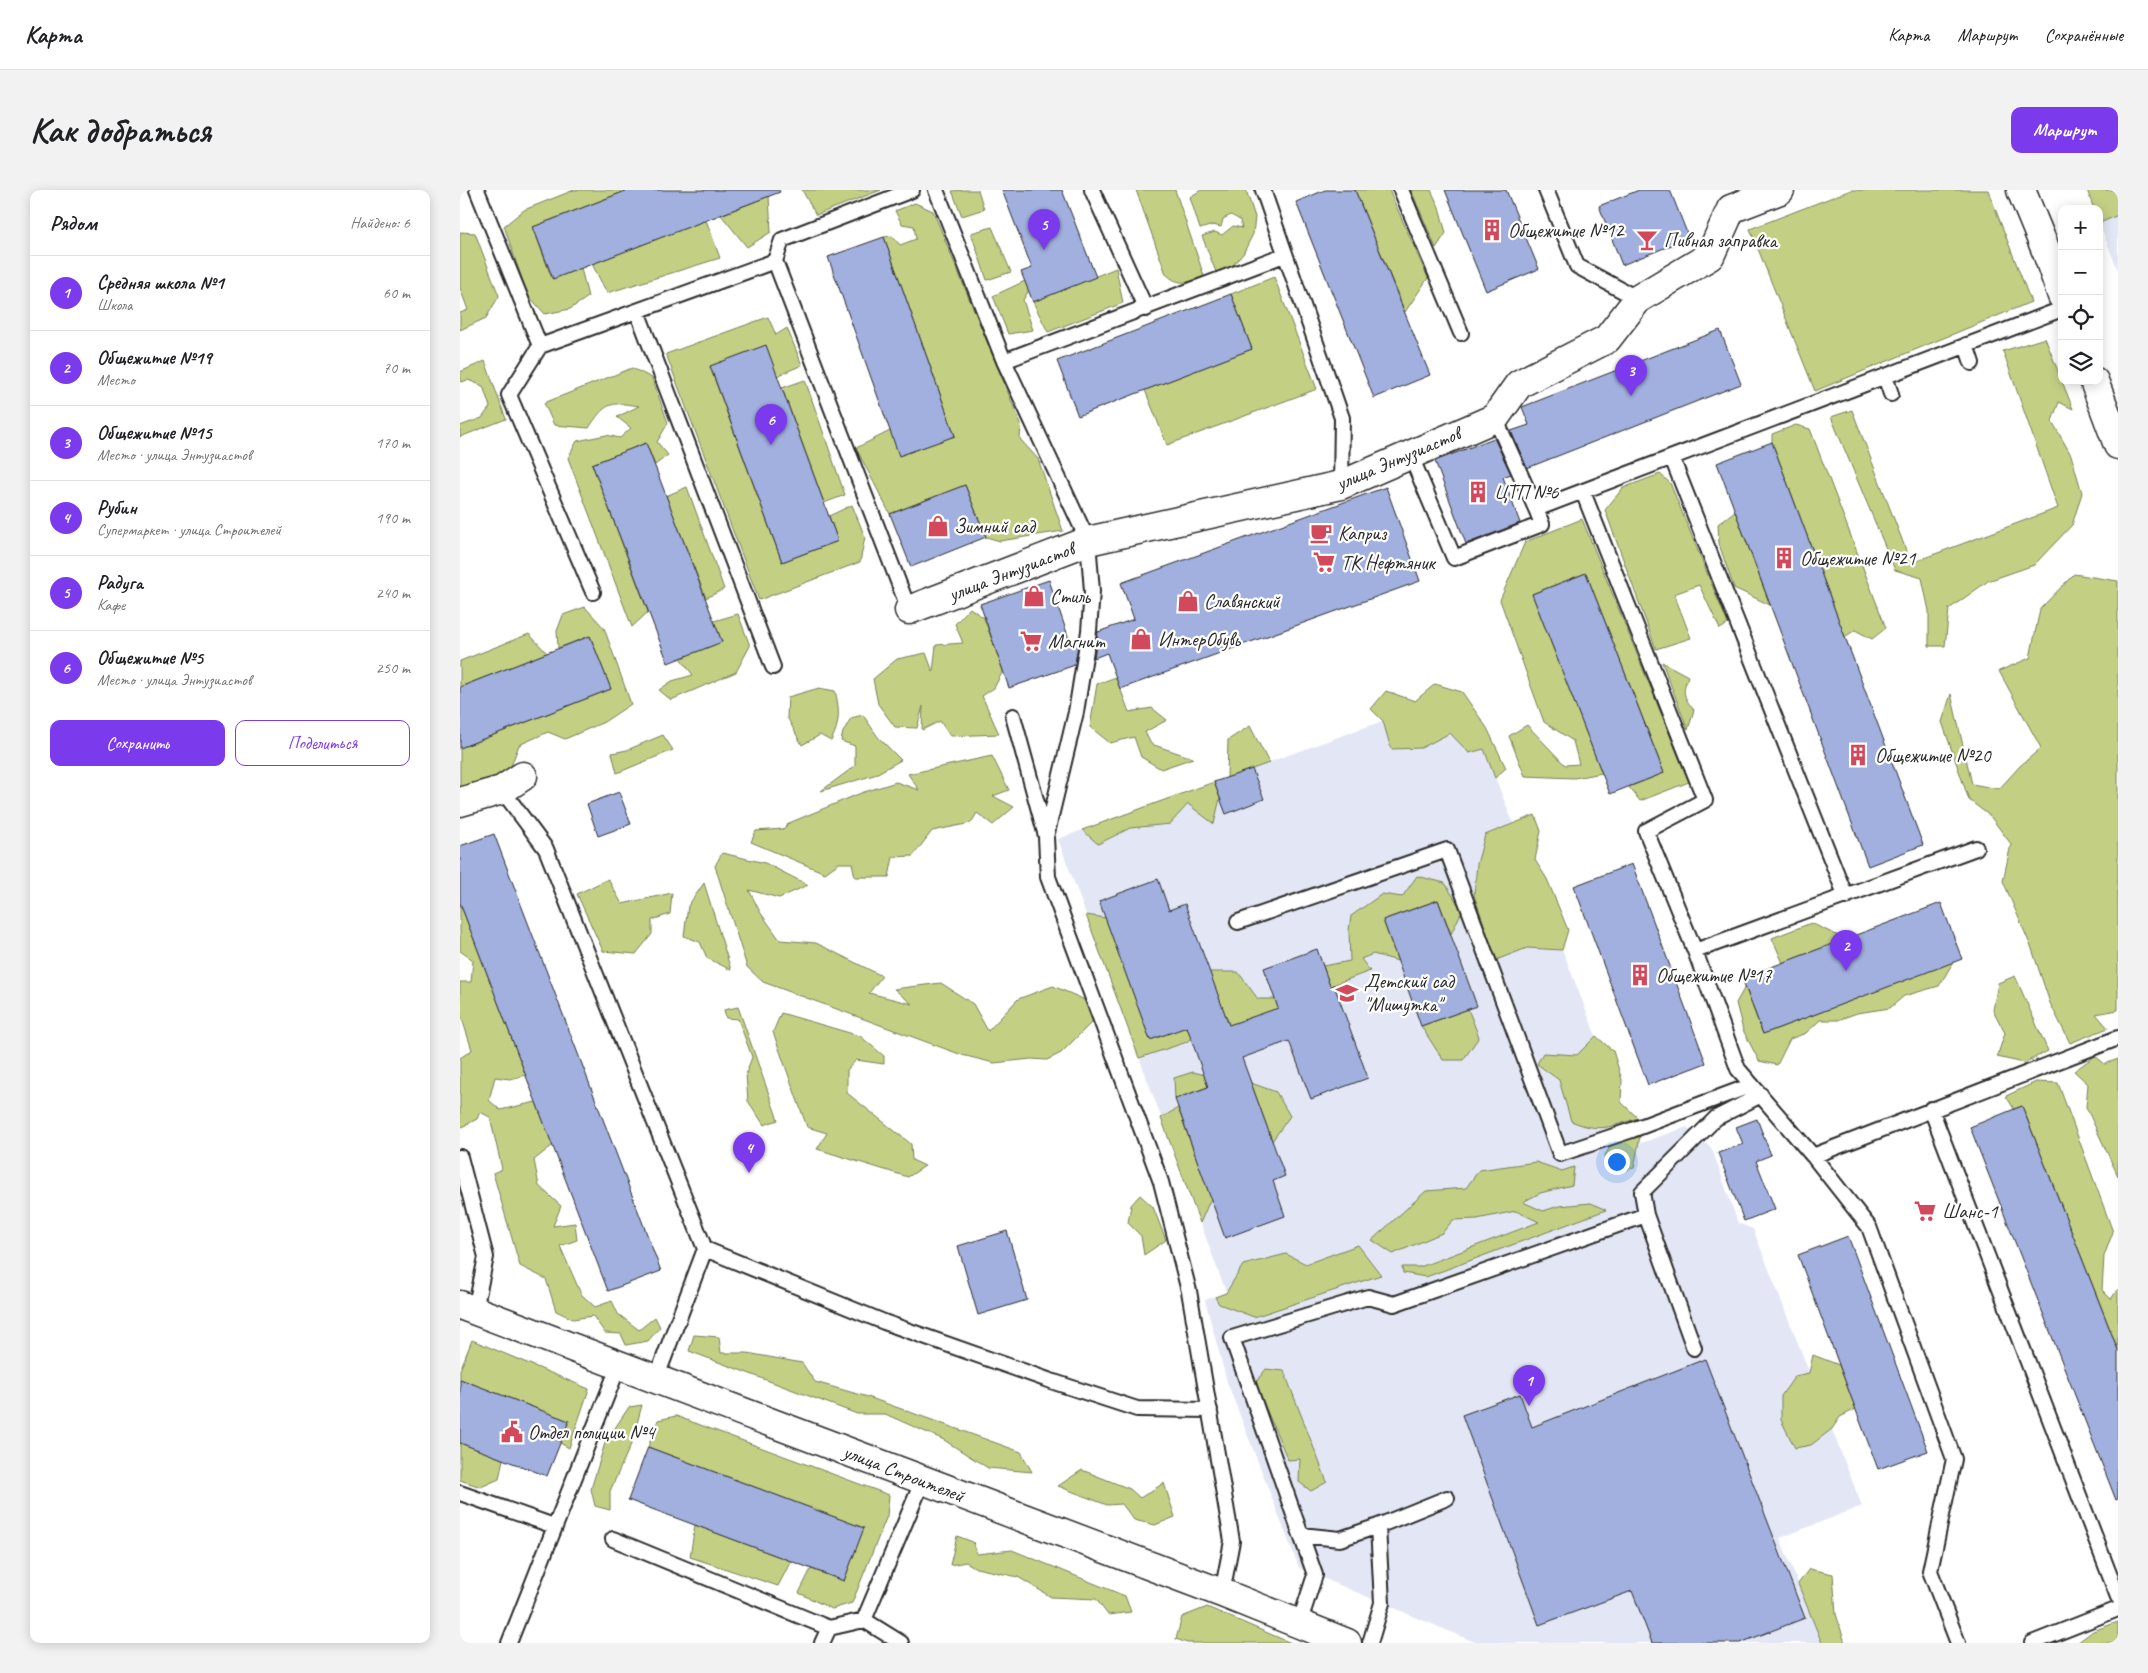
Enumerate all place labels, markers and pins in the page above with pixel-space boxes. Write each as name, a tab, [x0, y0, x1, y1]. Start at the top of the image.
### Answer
pin: 5	[1028, 209, 1060, 250]
building icon: Общежитие №12	[1479, 217, 1505, 243]
place label: Общежитие №12	[1508, 218, 1625, 243]
bar icon: Пивная заправка	[1634, 227, 1660, 253]
place label: Пивная заправка	[1664, 228, 1778, 253]
pin: 3	[1615, 355, 1647, 396]
pin: 6	[755, 404, 787, 445]
building icon: ЦТП №6	[1465, 479, 1491, 505]
place label: ЦТП №6	[1494, 480, 1560, 505]
shop icon: Зимний сад	[925, 513, 951, 539]
place label: Зимний сад	[954, 514, 1036, 539]
cafe icon: Каприз	[1308, 520, 1334, 546]
place label: Каприз	[1338, 521, 1387, 546]
building icon: Общежитие №21	[1771, 545, 1797, 571]
place label: Общежитие №21	[1800, 546, 1916, 571]
supermarket icon: ТК Нефтяник	[1311, 549, 1337, 575]
place label: ТК Нефтяник	[1341, 550, 1436, 575]
shop icon: Стиль	[1021, 583, 1047, 609]
place label: Стиль	[1050, 584, 1092, 609]
shop icon: Славянский	[1175, 588, 1201, 614]
place label: Славянский	[1204, 589, 1281, 614]
shop icon: ИнтерОбувь	[1128, 626, 1154, 652]
place label: ИнтерОбувь	[1158, 627, 1242, 652]
supermarket icon: Магнит	[1018, 628, 1044, 654]
place label: Магнит	[1048, 629, 1106, 654]
building icon: Общежитие №20	[1845, 742, 1871, 768]
place label: Общежитие №20	[1875, 743, 1992, 768]
pin: 2	[1830, 930, 1862, 971]
building icon: Общежитие №17	[1627, 962, 1653, 988]
place label: Общежитие №17	[1656, 963, 1772, 988]
place label: Детский сад "Мишутка"	[1364, 969, 1455, 1017]
school or university icon: Детский сад "Мишутка"	[1334, 980, 1360, 1006]
pin: 4	[733, 1132, 765, 1173]
supermarket icon: Шанс-1	[1912, 1198, 1938, 1224]
place label: Шанс-1	[1942, 1199, 1999, 1224]
pin: 1	[1513, 1365, 1545, 1406]
public building icon: Отдел полиции №4	[499, 1419, 525, 1445]
place label: Отдел полиции №4	[528, 1420, 657, 1445]

